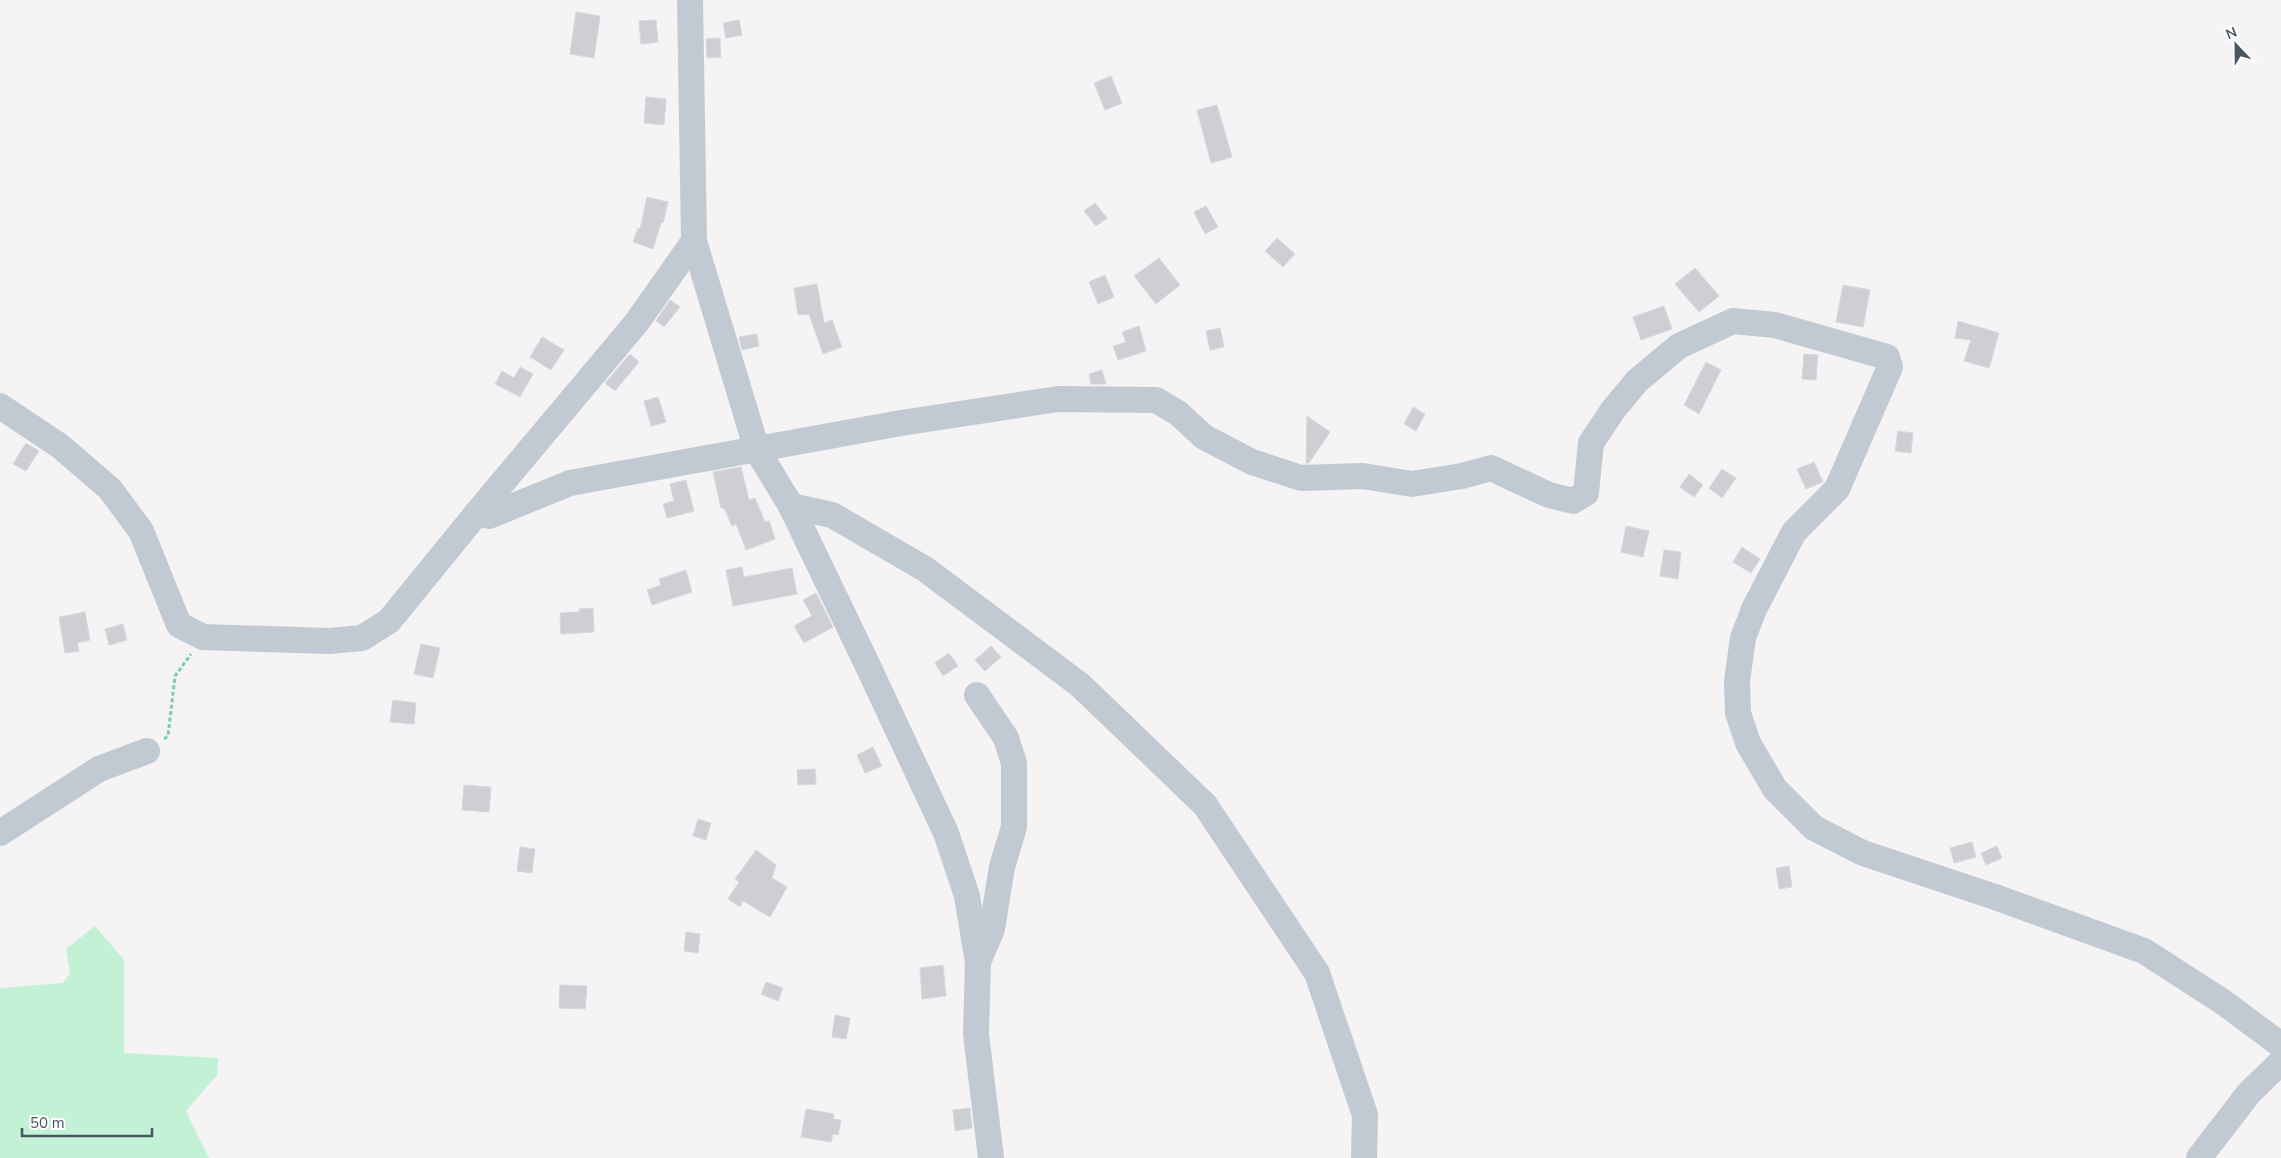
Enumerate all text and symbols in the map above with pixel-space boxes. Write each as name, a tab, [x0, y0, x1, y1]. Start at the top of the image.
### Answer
north arrow	[2211, 20, 2261, 70]
text: N	[2223, 23, 2240, 44]
scale bar	[22, 1106, 152, 1138]
text: 50 m	[30, 1113, 65, 1133]

